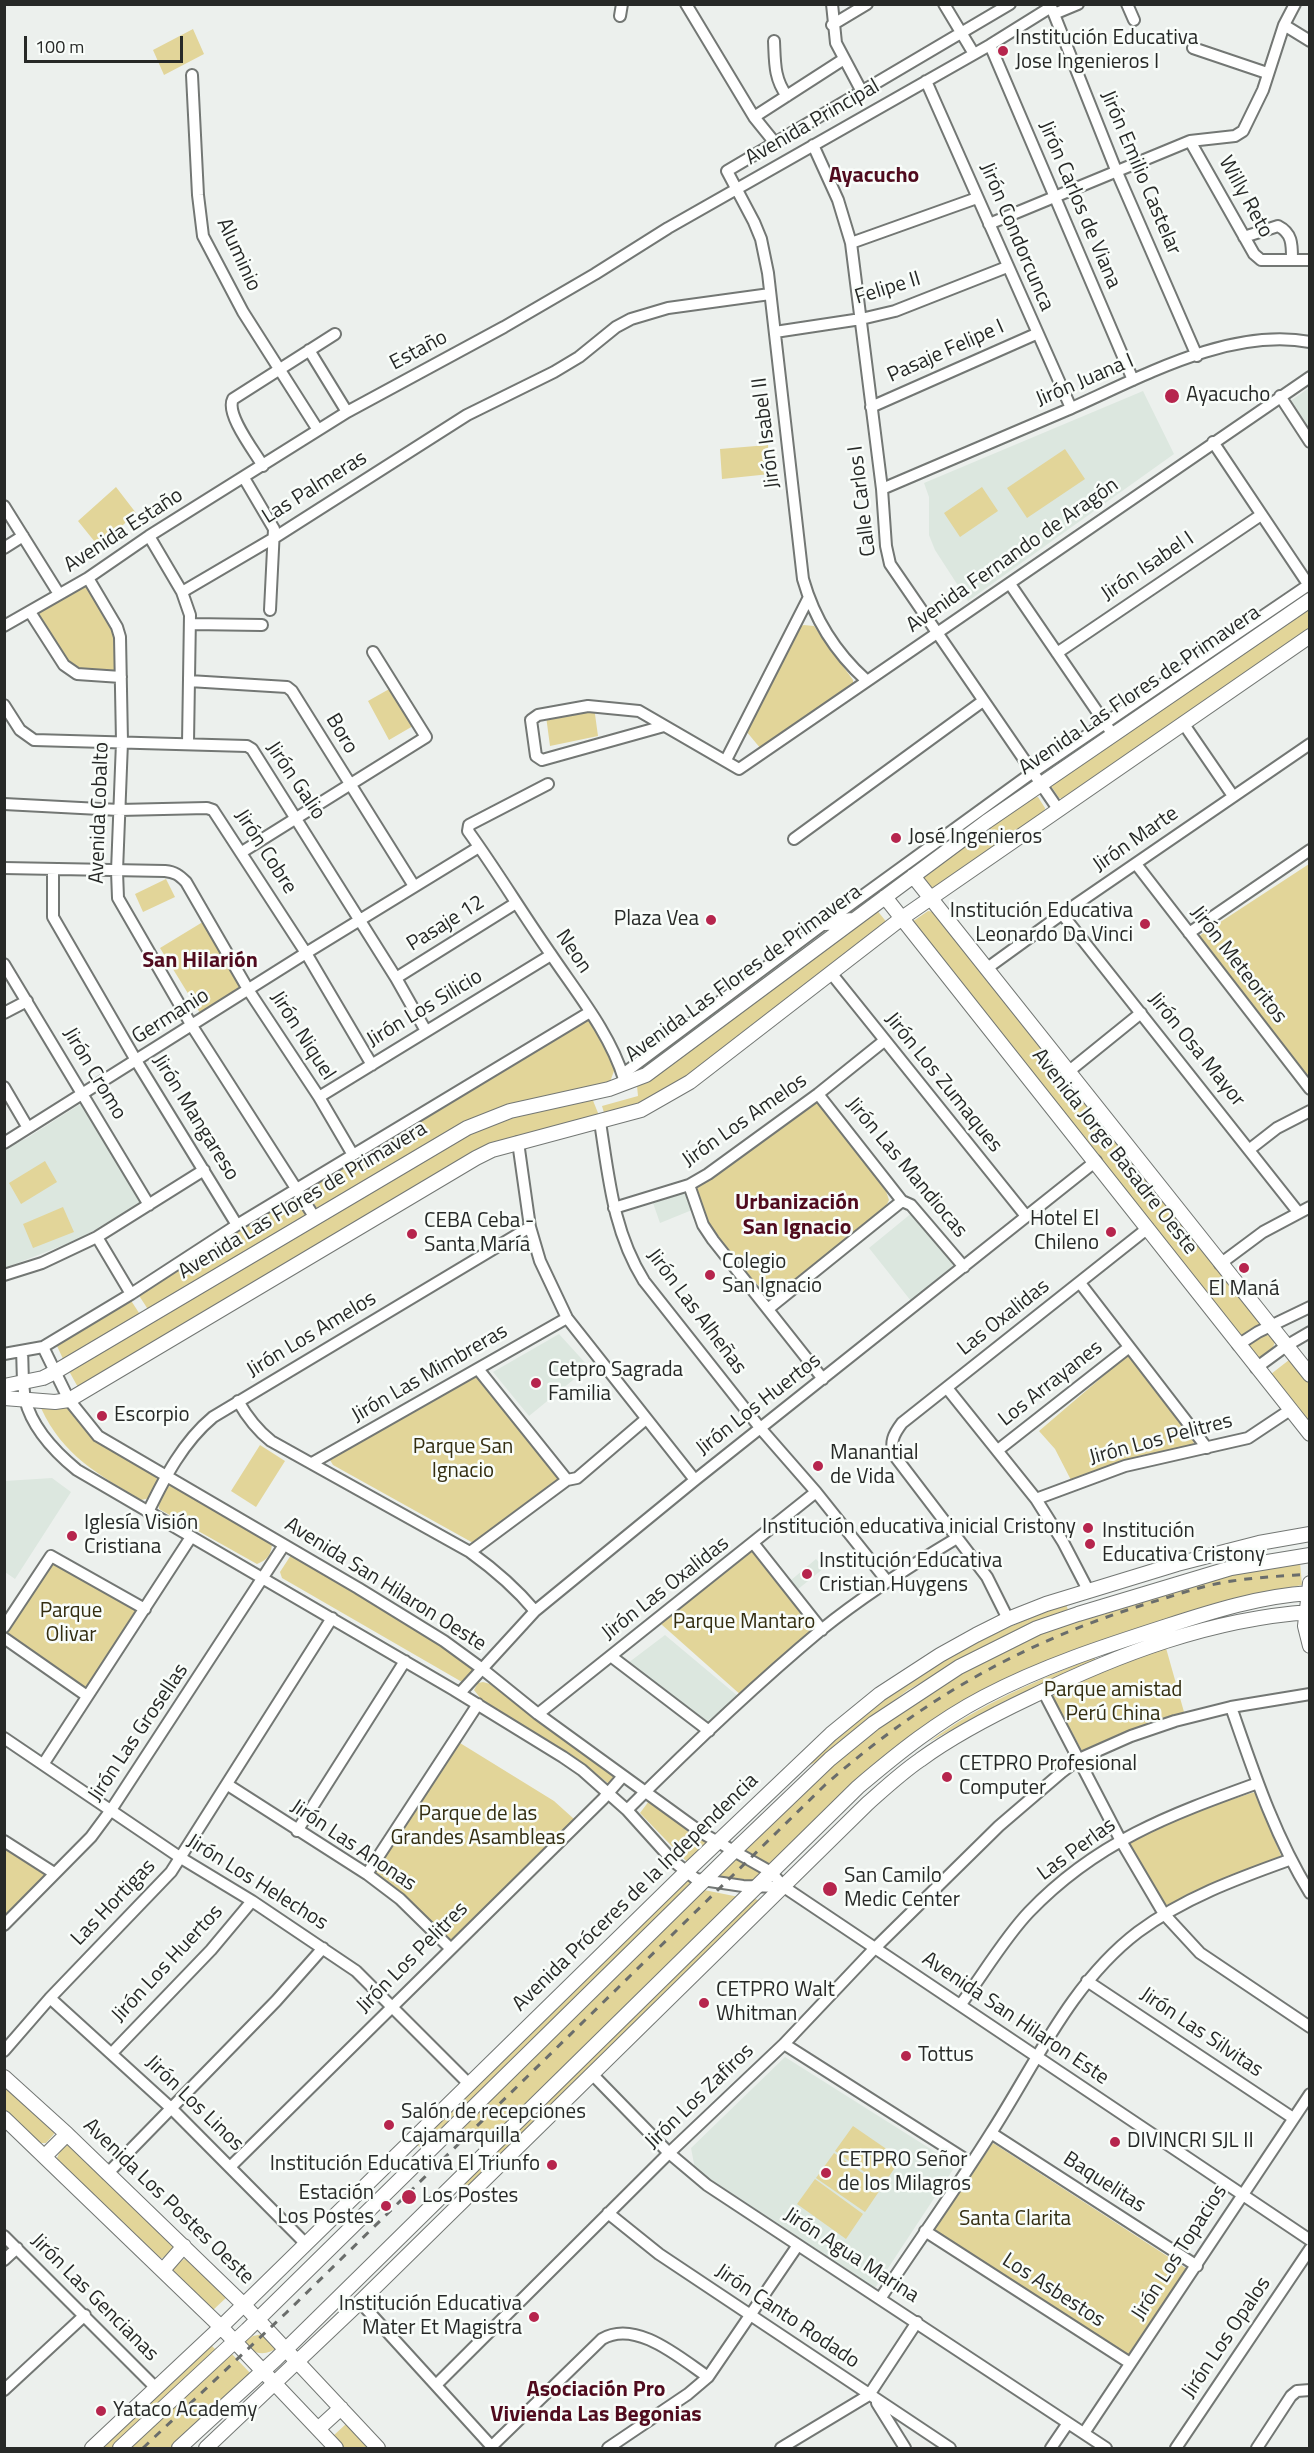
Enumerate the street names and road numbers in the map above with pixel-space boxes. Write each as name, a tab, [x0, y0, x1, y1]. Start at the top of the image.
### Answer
street label: Avenida Principal	[742, 74, 884, 172]
street label: Jirón Emilio Castelar	[1094, 87, 1186, 259]
street label: Jirón Carlos de Viana	[1032, 117, 1126, 293]
street label: Willy Reto	[1212, 152, 1278, 242]
street label: Jirón Condorcunca	[973, 159, 1059, 315]
street label: Aluminio	[210, 214, 266, 296]
street label: Felipe II	[852, 267, 924, 311]
street label: Pasaje Felipe I	[884, 315, 1008, 389]
street label: Estaño	[386, 325, 452, 377]
street label: Jirón Juana I	[1032, 349, 1138, 413]
street label: Jirón Isabel II	[748, 376, 786, 490]
street label: Calle Carlos I	[844, 444, 882, 558]
street label: Las Palmeras	[258, 446, 372, 530]
street label: Avenida Fernando de Aragón	[902, 473, 1124, 639]
street label: Avenida Estaño	[60, 483, 188, 579]
street label: Jirón Isabel I	[1097, 527, 1199, 607]
street label: Avenida Las Flores de Primavera	[1015, 601, 1265, 781]
street label: Boro	[319, 709, 363, 759]
street label: Jirón Galio	[260, 737, 330, 825]
street label: Avenida Cobalto	[85, 742, 115, 884]
street label: Jirón Marte	[1089, 802, 1183, 878]
street label: Jirón Cobre	[228, 805, 302, 899]
street label: Avenida Las Flores de Primavera	[621, 880, 867, 1068]
street label: Pasaje 12	[403, 890, 489, 958]
street label: Jirón Meteoritos	[1184, 901, 1292, 1029]
street label: Neon	[549, 925, 597, 979]
street label: Jirón Los Silicio	[363, 965, 487, 1053]
street label: Germanio	[128, 984, 214, 1050]
street label: Jirón Niquel	[264, 987, 340, 1085]
street label: Jirón Osa Mayor	[1142, 988, 1250, 1112]
street label: Jirón Los Zumaques	[879, 1008, 1007, 1158]
street label: Jirón Cromo	[57, 1023, 131, 1125]
street label: Avenida Jorge Basadre Oeste	[1026, 1044, 1202, 1260]
street label: Jirón Mangareso	[146, 1050, 244, 1186]
street label: Jirón Los Amelos	[678, 1069, 812, 1173]
street label: Jirón Las Mandiocas	[840, 1093, 972, 1243]
street label: Avenida Las Flores de Primavera	[174, 1117, 432, 1285]
street label: Jirón Las Alheñas	[641, 1244, 751, 1380]
street label: Las Oxalidas	[953, 1274, 1055, 1362]
street label: Jirón Los Amelos	[243, 1286, 381, 1384]
street label: Jirón Las Mimbreras	[348, 1319, 512, 1429]
street label: Los Arrayanes	[994, 1336, 1108, 1432]
street label: Jirón Los Huertos	[692, 1348, 826, 1462]
street label: Jirón Los Pelitres	[1087, 1409, 1235, 1471]
street label: Avenida San Hilaron Oeste	[280, 1513, 490, 1657]
street label: Jirón Las Oxalidas	[597, 1532, 735, 1646]
street label: Jirón Las Grosellas	[84, 1659, 194, 1807]
street label: Avenida Próceres de la Independencia	[508, 1769, 764, 2017]
street label: Jirón Las Anonas	[285, 1795, 421, 1897]
street label: Las Perlas	[1033, 1813, 1121, 1887]
street label: Jirón Los Helechos	[182, 1830, 332, 1936]
street label: Las Hortigas	[67, 1855, 161, 1951]
street label: Jirón Los Pelitres	[352, 1897, 474, 2019]
street label: Jirón Los Huertos	[107, 1900, 229, 2028]
street label: Avenida San Hilaron Este	[917, 1947, 1113, 2091]
street label: Jirón Las Silvitas	[1135, 1983, 1267, 2083]
street label: Jirón Los Zafiros	[640, 2039, 760, 2155]
street label: Jirón Los Linos	[140, 2051, 248, 2157]
street label: Avenida Los Postes Oeste	[77, 2114, 259, 2290]
street label: Baquelitas	[1058, 2147, 1150, 2219]
street label: Jirón Los Topacios	[1127, 2180, 1233, 2326]
street label: Jirón Agua Marina	[779, 2203, 923, 2309]
street label: Jirón Las Gencianas	[25, 2229, 163, 2367]
street label: Los Asbestos	[997, 2248, 1109, 2334]
street label: Jirón Canto Rodado	[710, 2259, 864, 2375]
street label: Jirón Los Opalos	[1177, 2272, 1277, 2404]

